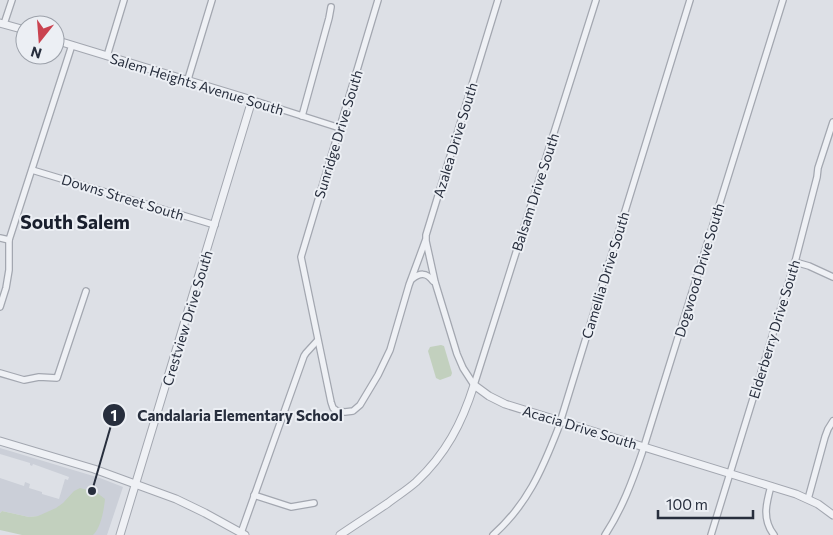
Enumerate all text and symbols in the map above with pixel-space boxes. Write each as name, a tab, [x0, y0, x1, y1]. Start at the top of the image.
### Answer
north arrow	[15, 15, 65, 65]
text: N	[29, 43, 44, 63]
street label: Salem Heights Avenue South	[108, 49, 286, 119]
street label: Sunridge Drive South	[310, 68, 366, 200]
street label: Azalea Drive South	[429, 80, 481, 200]
street label: Balsam Drive South	[508, 131, 562, 253]
street label: Downs Street South	[60, 170, 186, 224]
street label: Dogwood Drive South	[670, 201, 728, 339]
street label: Camellia Drive South	[578, 209, 632, 341]
district label: South Salem	[20, 210, 130, 233]
street label: Crestview Drive South	[158, 248, 216, 388]
street label: Elderberry Drive South	[745, 257, 803, 401]
callout: Candalaria Elementary School	[102, 400, 352, 430]
street label: Acacia Drive South	[521, 402, 639, 452]
text: 1	[111, 406, 117, 424]
text: Candalaria Elementary School	[137, 406, 343, 424]
scale bar	[658, 488, 753, 520]
text: 100 m	[666, 495, 708, 513]

